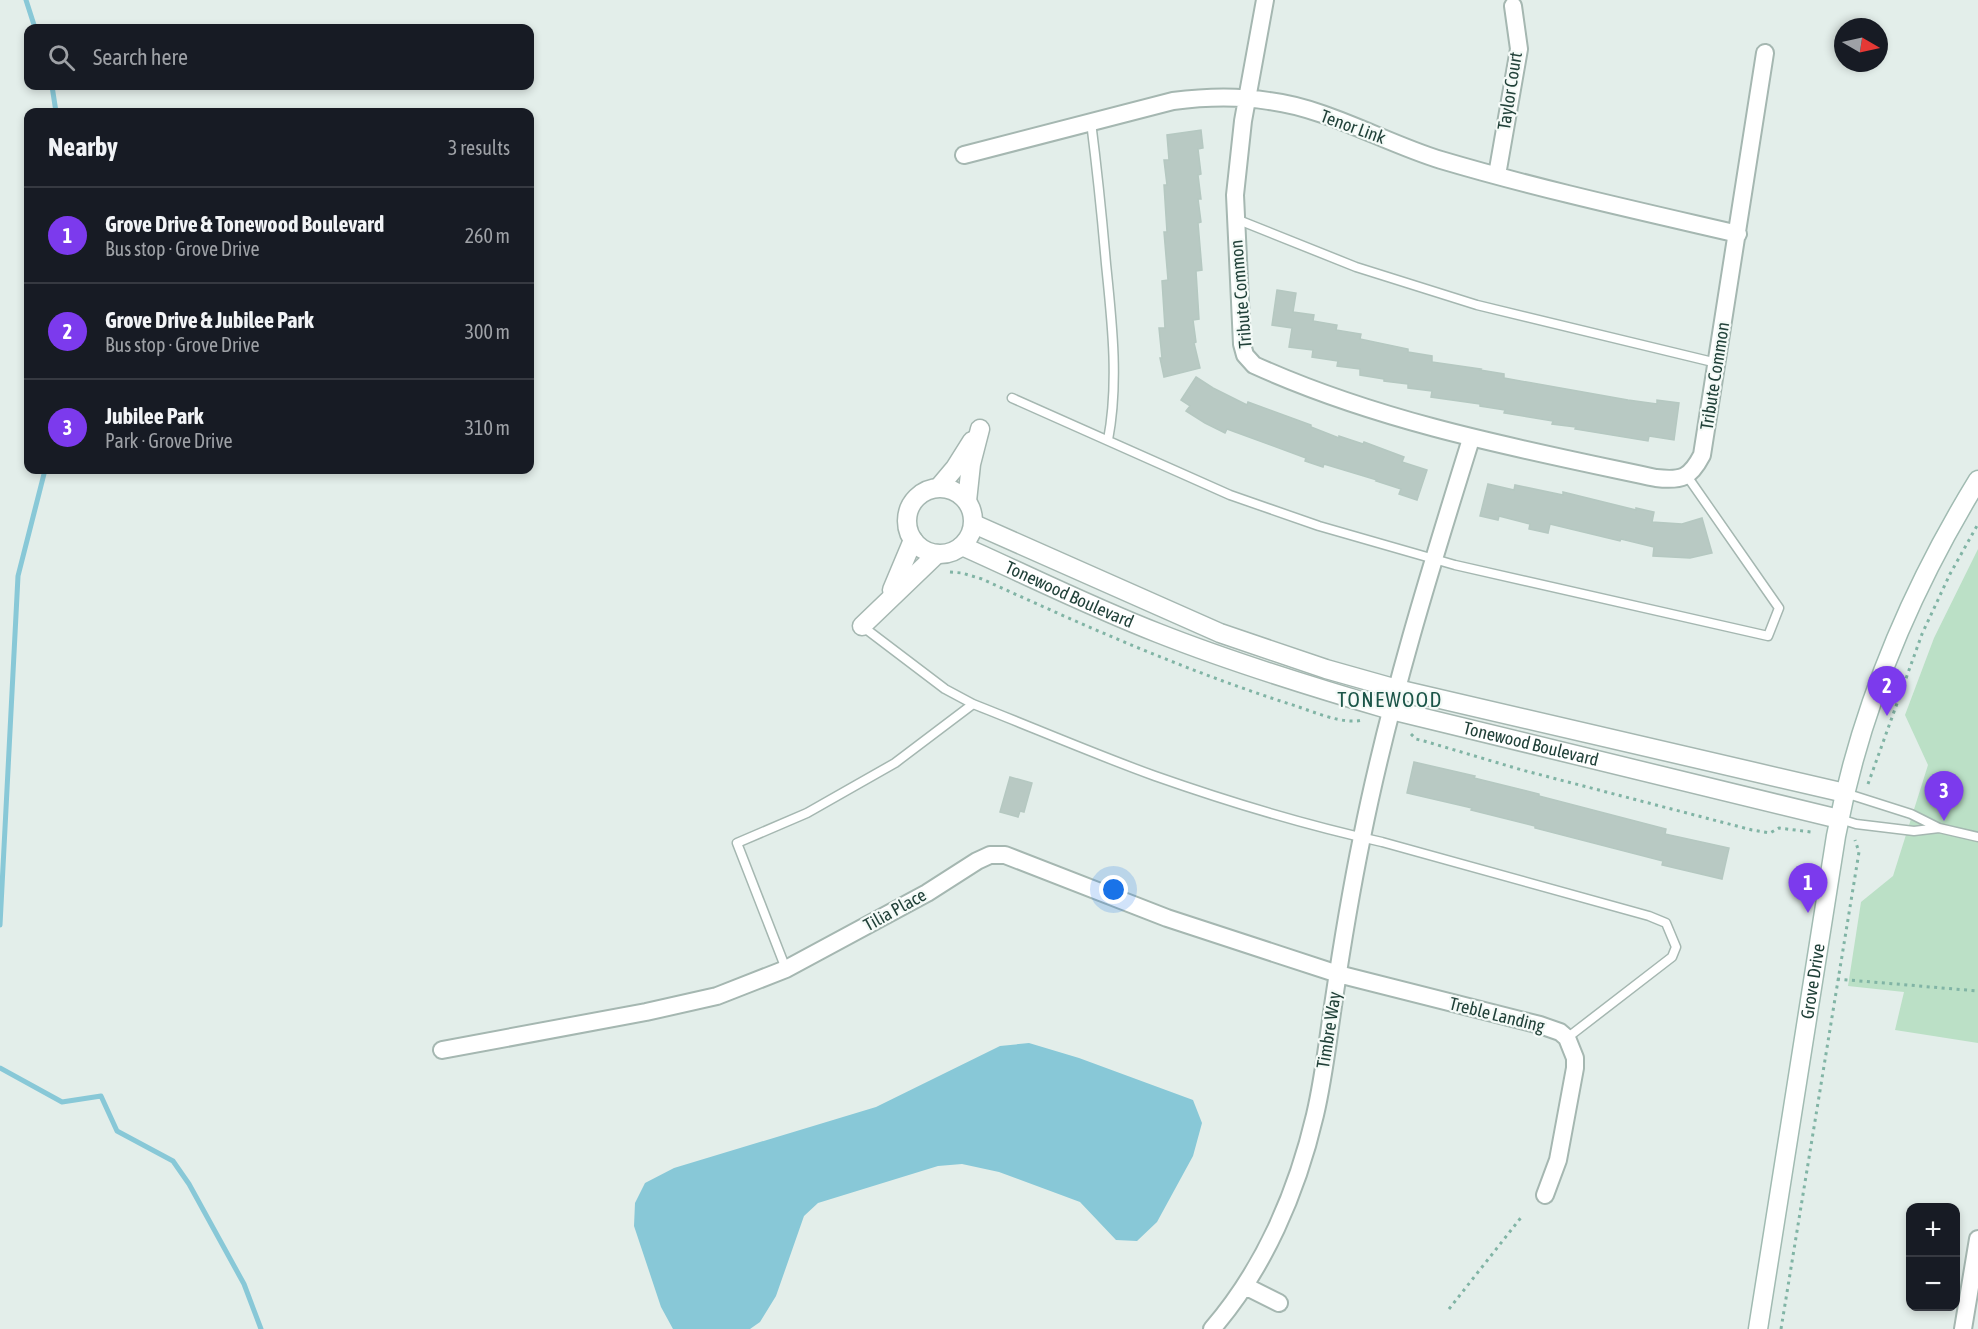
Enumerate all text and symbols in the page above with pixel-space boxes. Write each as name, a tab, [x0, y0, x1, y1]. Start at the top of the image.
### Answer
north arrow	[1834, 18, 1888, 72]
search box	[24, 24, 534, 90]
icon: search	[45, 41, 78, 74]
text: Search here	[93, 44, 188, 70]
street label: Taylor Court	[1493, 50, 1526, 131]
street label: Tenor Link	[1318, 105, 1389, 148]
text: Nearby	[48, 132, 118, 162]
text: 3 results	[448, 136, 510, 159]
text: Grove Drive & Tonewood Boulevard	[105, 211, 384, 237]
text: 1	[63, 224, 72, 247]
text: 260 m	[465, 224, 510, 247]
text: Bus stop · Grove Drive	[105, 237, 260, 260]
street label: Tribute Common	[1225, 239, 1256, 349]
text: Grove Drive & Jubilee Park	[105, 307, 314, 333]
text: 2	[63, 320, 72, 343]
text: 300 m	[465, 320, 510, 343]
street label: Tribute Common	[1696, 321, 1733, 431]
text: Bus stop · Grove Drive	[105, 333, 260, 356]
text: Jubilee Park	[105, 403, 203, 429]
text: 3	[63, 416, 72, 439]
text: 310 m	[465, 416, 510, 439]
text: Park · Grove Drive	[105, 429, 233, 452]
street label: Tonewood Boulevard	[1002, 556, 1137, 632]
pin: 2	[1868, 666, 1906, 716]
district label: TONEWOOD	[1337, 687, 1443, 711]
street label: Tonewood Boulevard	[1461, 717, 1601, 770]
pin: 3	[1924, 772, 1964, 821]
pin: 1	[1788, 864, 1828, 913]
your location	[1099, 875, 1128, 904]
street label: Tilia Place	[860, 884, 930, 935]
street label: Grove Drive	[1796, 942, 1829, 1020]
street label: Timbre Way	[1312, 990, 1345, 1070]
street label: Treble Landing	[1447, 993, 1547, 1037]
map controls	[1906, 1203, 1960, 1311]
button: +	[1906, 1203, 1960, 1257]
button: −	[1906, 1257, 1960, 1311]

